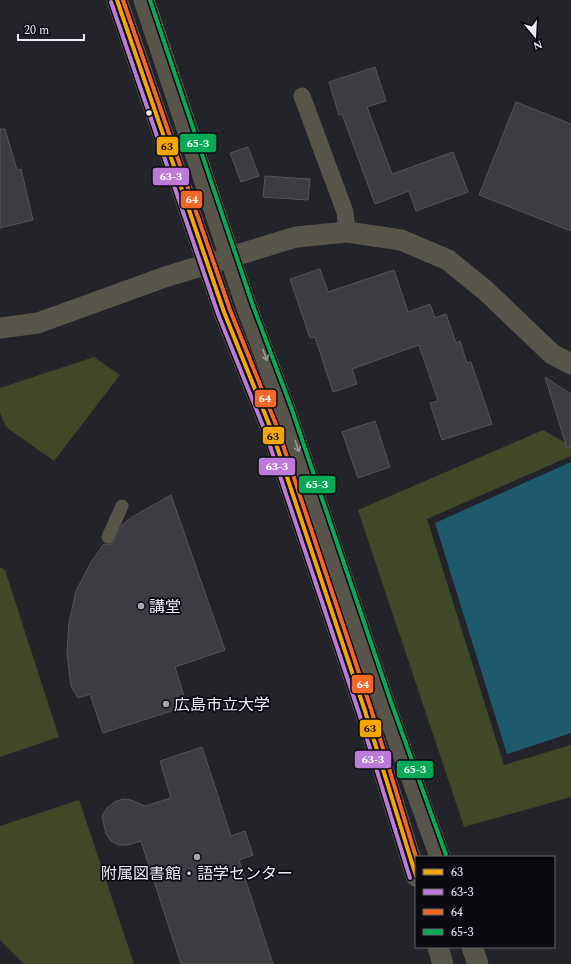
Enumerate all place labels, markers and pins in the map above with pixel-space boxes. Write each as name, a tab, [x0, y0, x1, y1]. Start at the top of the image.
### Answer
unlabelled marker	[144, 108, 154, 118]
place label: 講堂	[149, 595, 181, 619]
marker: 講堂	[136, 601, 146, 611]
place label: 広島市立大学	[174, 693, 270, 717]
marker: 広島市立大学	[161, 699, 171, 709]
marker: 附属図書館・語学センター	[192, 852, 202, 862]
place label: 附属図書館・語学センター	[101, 862, 293, 886]

